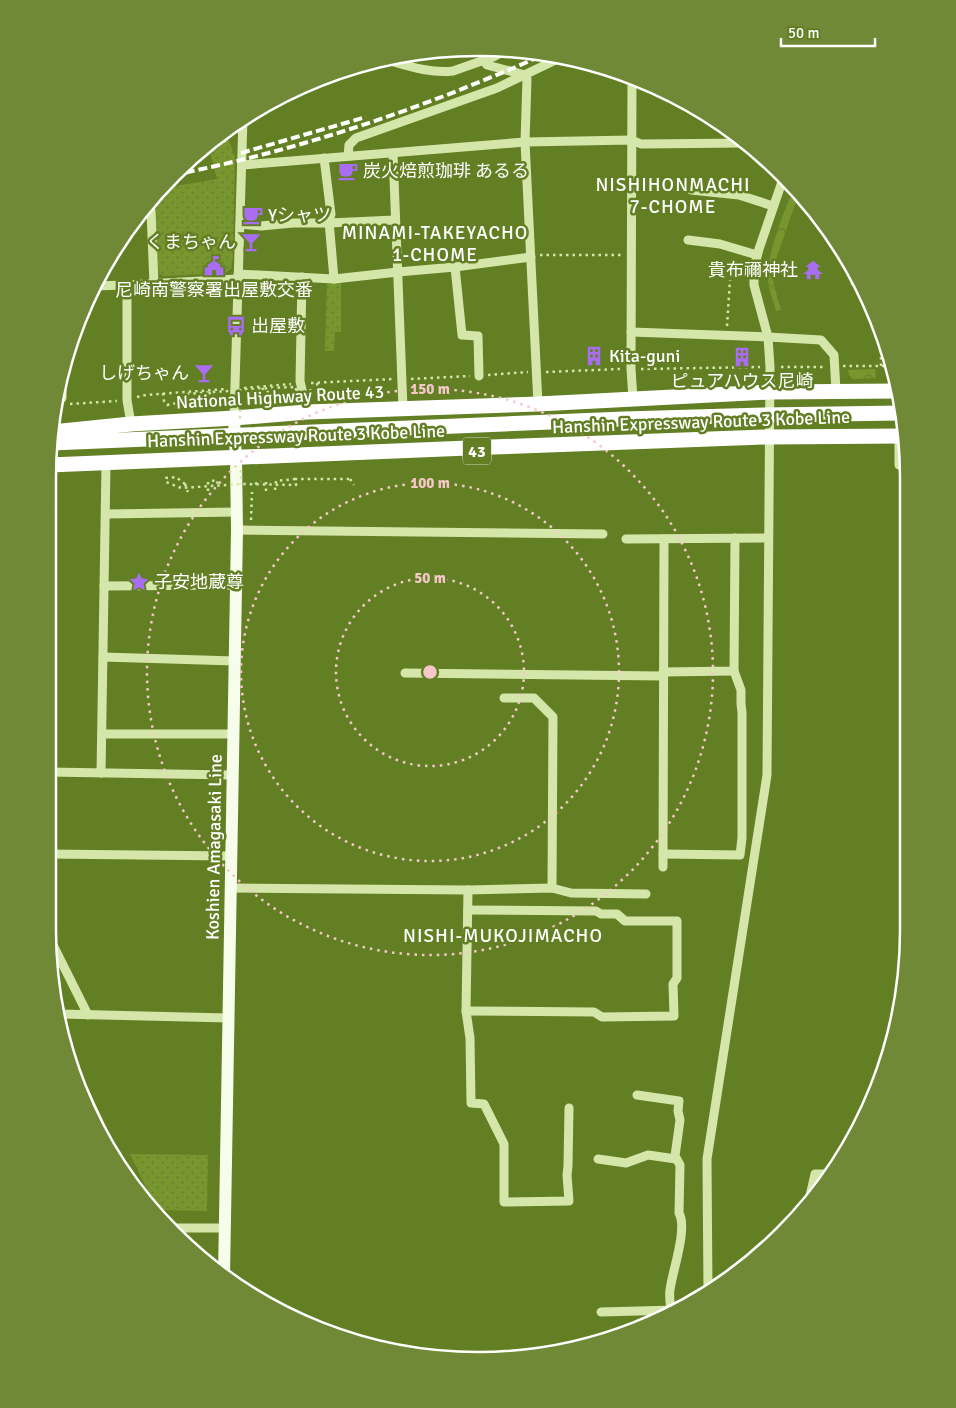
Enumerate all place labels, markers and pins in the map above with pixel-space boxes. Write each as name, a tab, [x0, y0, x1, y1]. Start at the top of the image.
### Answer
cafe icon: 炭火焙煎珈琲 あるる	[337, 160, 359, 182]
place label: 炭火焙煎珈琲 あるる	[363, 160, 529, 182]
cafe icon: Yシャツ	[242, 204, 264, 226]
place label: Yシャツ	[268, 204, 331, 226]
place label: くまちゃん	[146, 231, 236, 253]
bar icon: くまちゃん	[240, 231, 262, 253]
public building icon: 尼崎南警察署出屋敷交番	[203, 255, 225, 277]
place label: 貴布禰神社	[708, 259, 798, 281]
temple icon: 貴布禰神社	[802, 259, 824, 281]
place label: 尼崎南警察署出屋敷交番	[115, 279, 313, 301]
bus stop icon: 出屋敷	[225, 315, 247, 337]
place label: 出屋敷	[251, 315, 305, 337]
building icon: Kita-guni	[583, 345, 605, 367]
place label: Kita-guni	[609, 345, 680, 367]
building icon: ピュアハウス尼崎	[731, 346, 753, 368]
place label: しげちゃん	[99, 362, 189, 384]
bar icon: しげちゃん	[193, 362, 215, 384]
place label: ピュアハウス尼崎	[671, 370, 813, 392]
place icon: 子安地蔵尊	[128, 571, 150, 593]
place label: 子安地蔵尊	[154, 571, 244, 593]
centre of rings	[421, 663, 439, 681]

